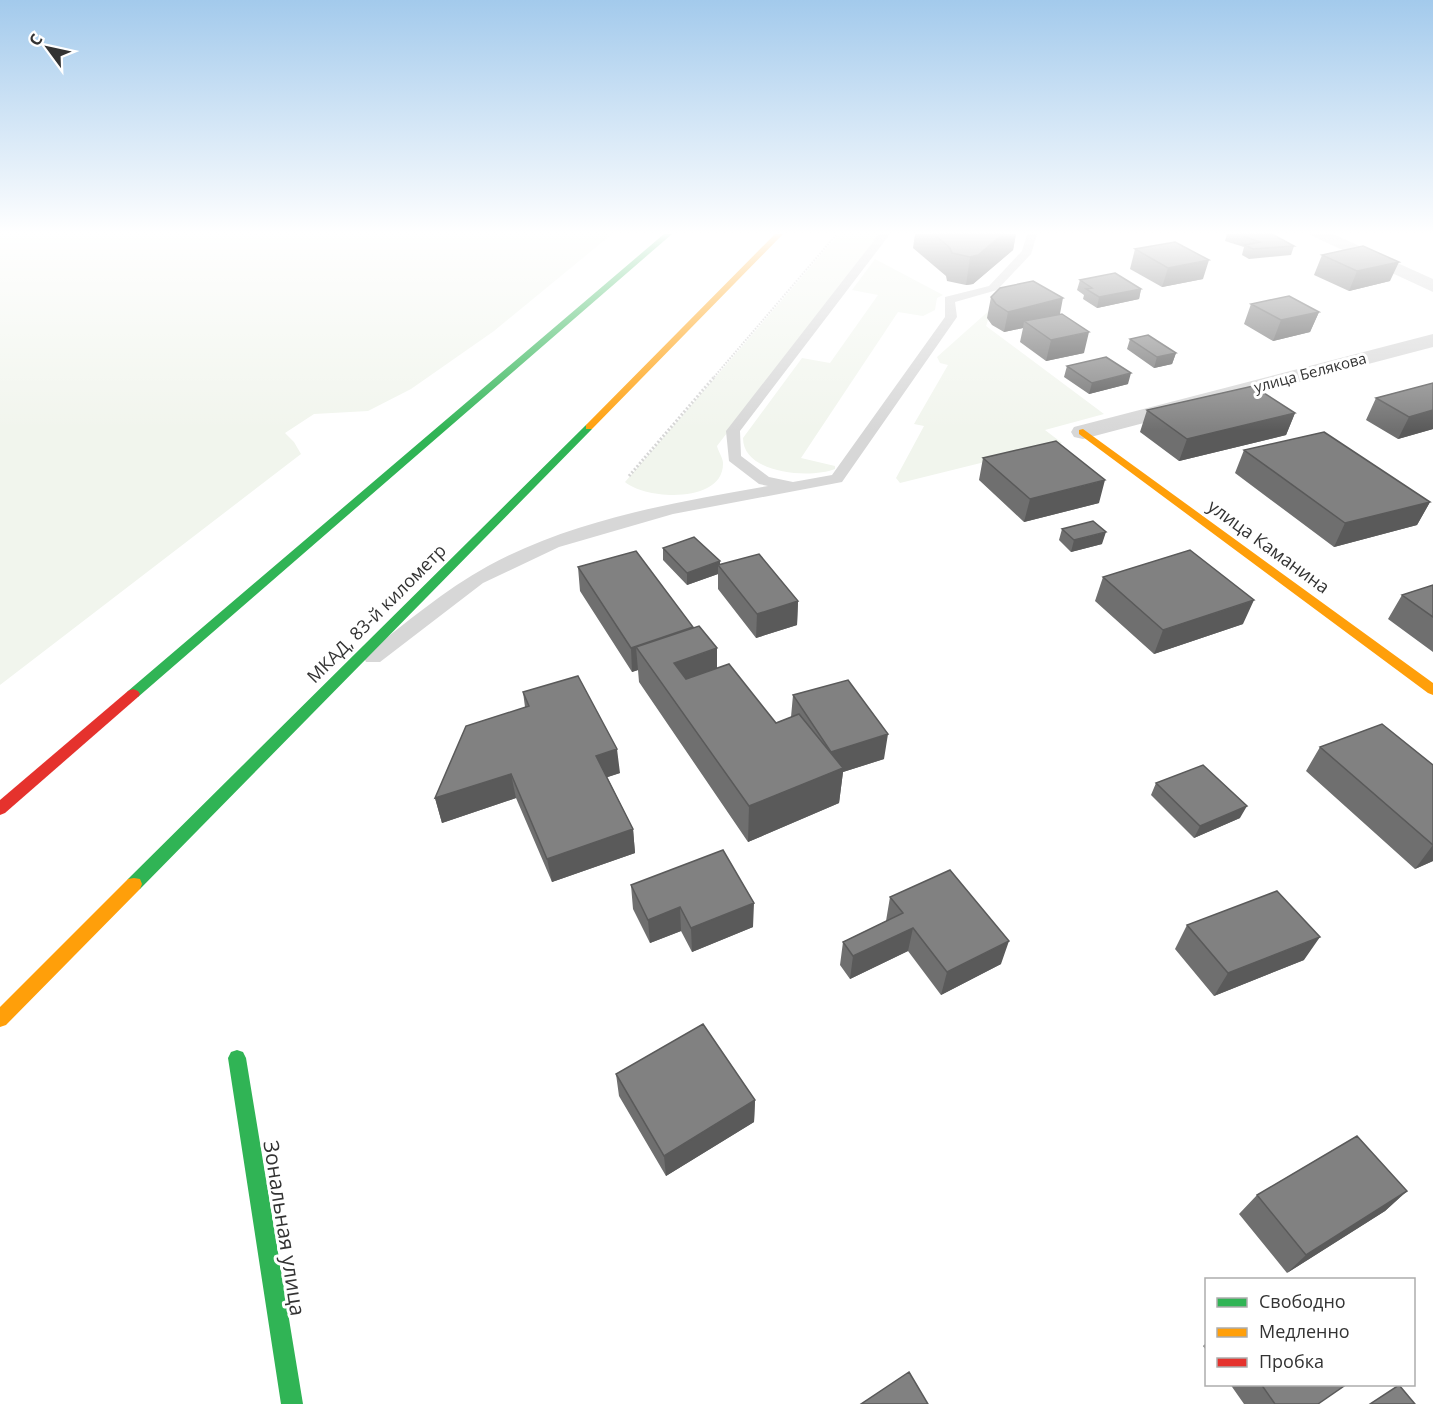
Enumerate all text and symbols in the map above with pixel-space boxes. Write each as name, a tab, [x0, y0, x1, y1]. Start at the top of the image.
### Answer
north arrow	[18, 18, 78, 78]
text: С	[23, 30, 47, 50]
street label: улица Белякова	[1252, 347, 1368, 397]
street label: улица Каманина	[1203, 494, 1335, 598]
street label: МКАД, 83-й километр	[301, 538, 451, 688]
street label: Зональная улица	[257, 1138, 313, 1318]
legend	[1205, 1278, 1415, 1386]
text: Свободно	[1259, 1289, 1346, 1313]
text: Медленно	[1259, 1319, 1350, 1343]
text: Пробка	[1259, 1349, 1324, 1373]

